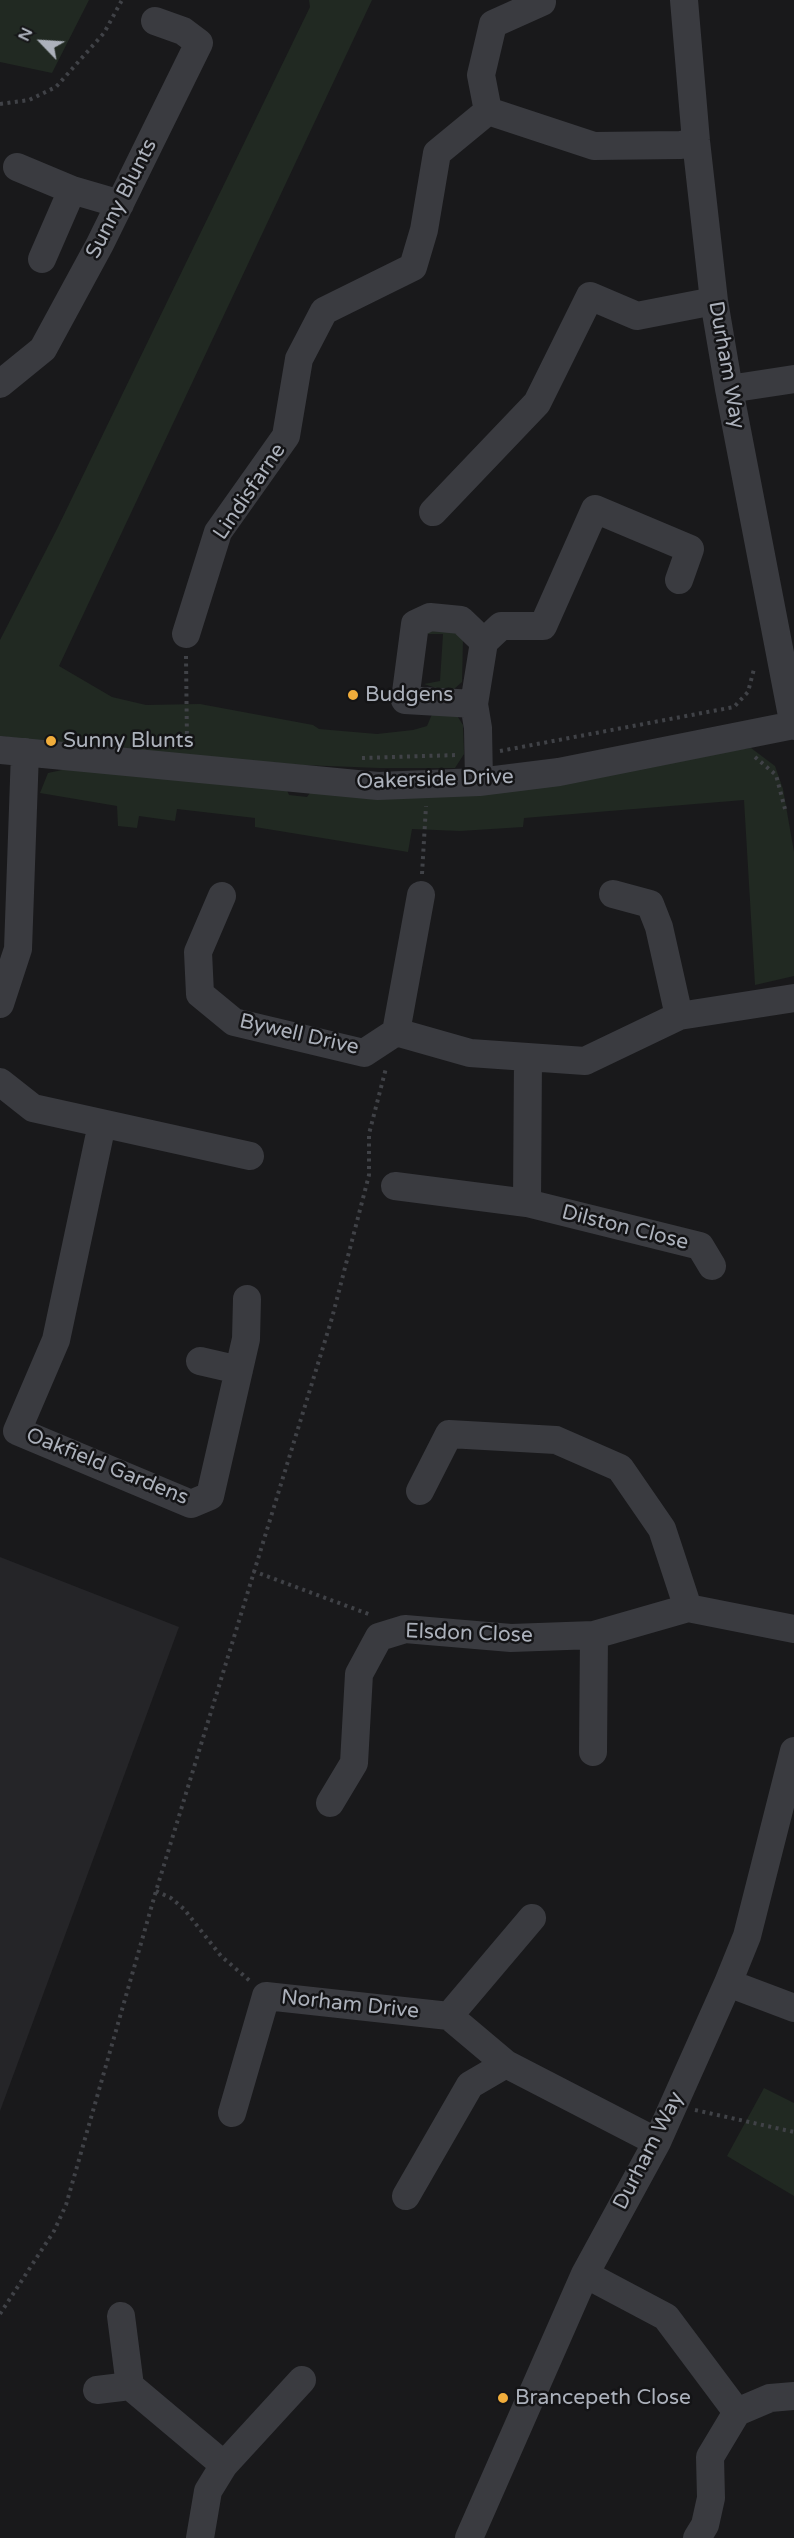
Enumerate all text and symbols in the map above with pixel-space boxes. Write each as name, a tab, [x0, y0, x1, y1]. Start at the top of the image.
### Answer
north arrow	[12, 12, 72, 72]
text: N	[14, 24, 37, 44]
street label: Sunny Blunts	[81, 135, 163, 263]
street label: Durham Way	[702, 299, 750, 431]
street label: Lindisfarne	[209, 439, 291, 545]
place label: Budgens	[365, 682, 453, 708]
marker: Budgens	[346, 688, 360, 702]
place label: Sunny Blunts	[63, 728, 194, 754]
marker: Sunny Blunts	[44, 734, 58, 748]
street label: Oakerside Drive	[356, 765, 514, 795]
street label: Bywell Drive	[237, 1009, 361, 1061]
street label: Dilston Close	[559, 1200, 691, 1256]
street label: Oakfield Gardens	[22, 1423, 192, 1511]
street label: Elsdon Close	[405, 1619, 533, 1649]
street label: Norham Drive	[280, 1985, 420, 2025]
street label: Durham Way	[608, 2088, 690, 2214]
place label: Brancepeth Close	[515, 2385, 691, 2411]
marker: Brancepeth Close	[496, 2391, 510, 2405]

